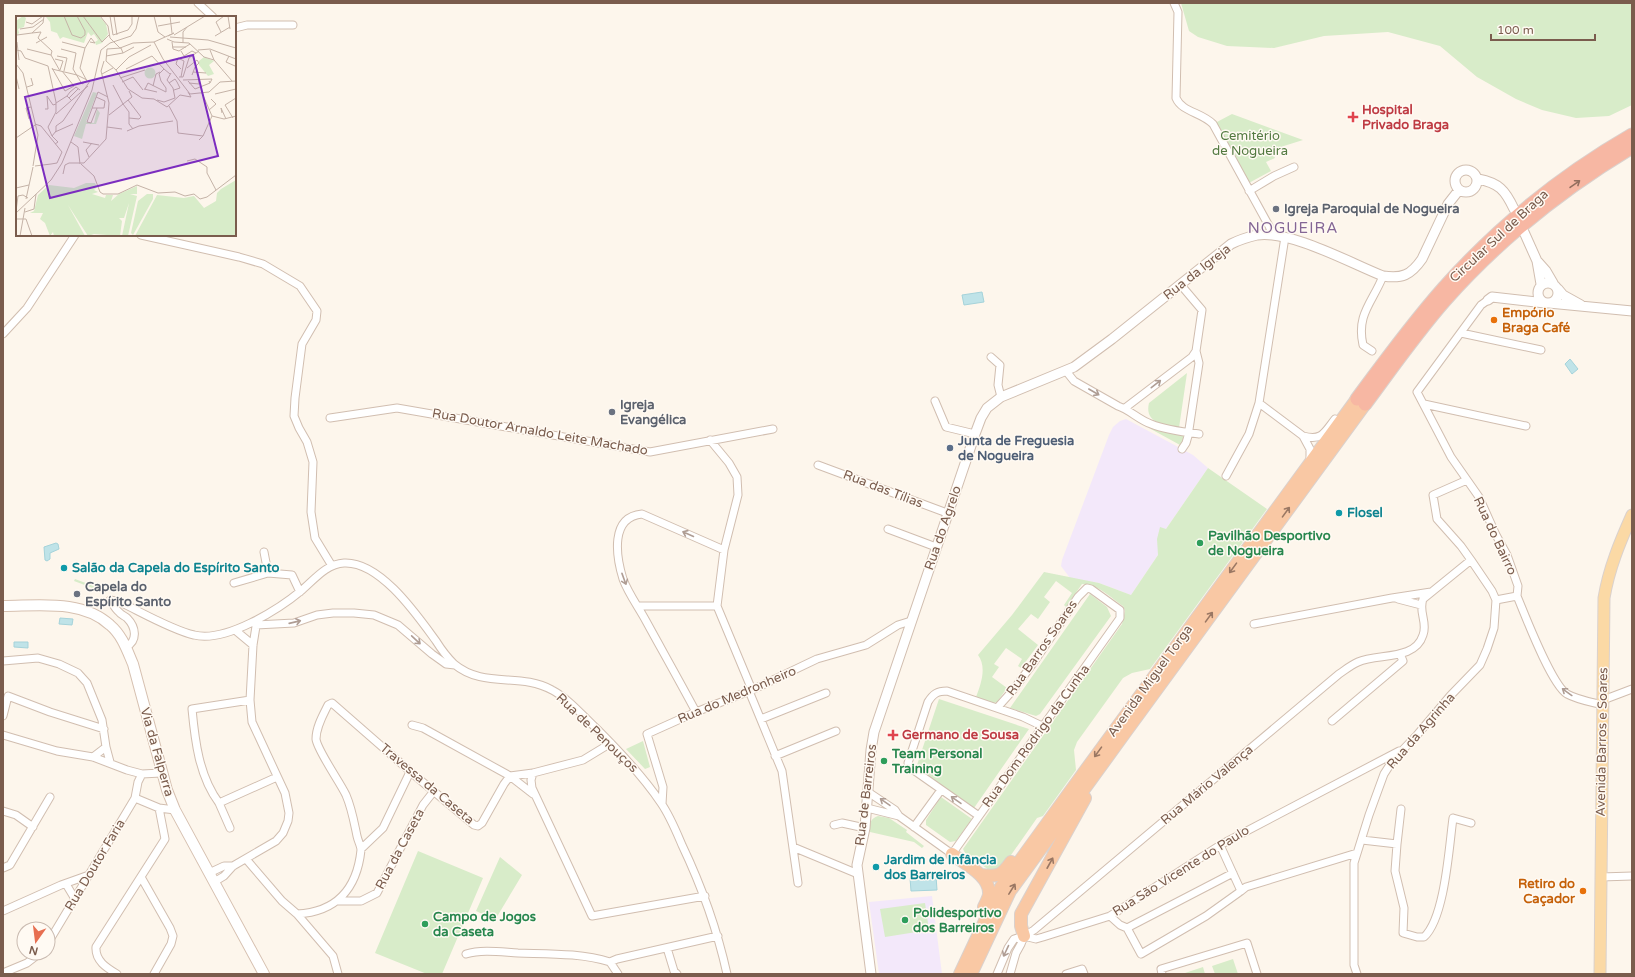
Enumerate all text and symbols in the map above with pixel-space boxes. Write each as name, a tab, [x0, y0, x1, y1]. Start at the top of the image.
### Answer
inset map	[16, 16, 236, 236]
scale bar	[1491, 16, 1595, 42]
text: 100 m	[1497, 23, 1534, 37]
place label: Hospital Privado Braga	[1362, 102, 1449, 133]
marker: Hospital Privado Braga	[1347, 111, 1359, 123]
park label: Cemitério de Nogueira	[1212, 128, 1288, 159]
one-way arrow	[1569, 180, 1580, 188]
street label: Circular Sul de Braga	[1446, 186, 1552, 286]
place label: Igreja Paroquial de Nogueira	[1284, 201, 1460, 217]
marker: Igreja Paroquial de Nogueira	[1271, 204, 1281, 214]
district label: NOGUEIRA	[1248, 219, 1338, 237]
street label: Rua da Igreja	[1160, 241, 1234, 303]
place label: Empório Braga Café	[1502, 305, 1571, 336]
marker: Empório Braga Café	[1489, 315, 1499, 325]
one-way arrow	[1151, 380, 1162, 389]
one-way arrow	[1088, 389, 1100, 397]
place label: Igreja Evangélica	[620, 397, 686, 428]
street label: Rua Doutor Arnaldo Leite Machado	[431, 405, 649, 459]
marker: Igreja Evangélica	[607, 407, 617, 417]
place label: Junta de Freguesia de Nogueira	[957, 433, 1074, 464]
marker: Junta de Freguesia de Nogueira	[945, 443, 955, 453]
street label: Rua das Tílias	[841, 466, 925, 512]
street label: Rua do Agrelo	[921, 484, 965, 572]
street label: Rua do Bairro	[1470, 494, 1520, 578]
place label: Flosel	[1347, 505, 1383, 521]
one-way arrow	[1282, 507, 1290, 518]
marker: Flosel	[1334, 508, 1344, 518]
place label: Pavilhão Desportivo de Nogueira	[1208, 528, 1331, 559]
one-way arrow	[682, 530, 694, 537]
marker: Pavilhão Desportivo de Nogueira	[1195, 538, 1205, 548]
place label: Salão da Capela do Espírito Santo	[72, 560, 280, 576]
marker: Salão da Capela do Espírito Santo	[59, 563, 69, 573]
one-way arrow	[1229, 563, 1237, 574]
one-way arrow	[621, 572, 629, 584]
place label: Capela do Espírito Santo	[85, 579, 171, 610]
marker: Capela do Espírito Santo	[72, 589, 82, 599]
street label: Rua Barros Soares	[1003, 597, 1081, 699]
one-way arrow	[1205, 612, 1213, 623]
one-way arrow	[288, 617, 301, 625]
street label: Avenida Miguel Torga	[1104, 622, 1196, 740]
one-way arrow	[411, 635, 421, 644]
street label: Rua Dom Rodrigo da Cunha	[979, 662, 1093, 810]
street label: Rua do Medronheiro	[675, 663, 799, 727]
street label: Avenida Barros e Soares	[1593, 667, 1611, 817]
one-way arrow	[1561, 688, 1572, 696]
street label: Rua de Penouços	[553, 690, 641, 776]
street label: Rua da Agrinha	[1384, 690, 1458, 772]
street label: Via da Falperra	[137, 706, 177, 798]
place label: Germano de Sousa	[902, 727, 1019, 743]
marker: Germano de Sousa	[887, 729, 899, 741]
street label: Travessa da Caseta	[377, 740, 477, 828]
street label: Rua Mário Valença	[1158, 742, 1256, 828]
street label: Rua de Barreiros	[852, 743, 880, 847]
place label: Team Personal Training	[891, 746, 983, 777]
one-way arrow	[1094, 746, 1103, 757]
marker: Team Personal Training	[879, 756, 889, 766]
one-way arrow	[950, 796, 961, 804]
one-way arrow	[879, 798, 890, 806]
street label: Rua da Caseta	[372, 806, 428, 892]
street label: Rua Doutor Faria	[61, 816, 129, 914]
street label: Rua São Vicente do Paulo	[1110, 822, 1252, 920]
place label: Jardim de Infância dos Barreiros	[883, 852, 997, 883]
one-way arrow	[1046, 857, 1054, 869]
marker: Jardim de Infância dos Barreiros	[871, 862, 881, 872]
place label: Retiro do Caçador	[1518, 876, 1576, 907]
one-way arrow	[1009, 883, 1017, 895]
marker: Retiro do Caçador	[1578, 886, 1588, 896]
place label: Polidesportivo dos Barreiros	[913, 905, 1002, 936]
place label: Campo de Jogos da Caseta	[433, 909, 536, 940]
marker: Polidesportivo dos Barreiros	[900, 915, 910, 925]
marker: Campo de Jogos da Caseta	[420, 919, 430, 929]
north arrow	[16, 921, 56, 961]
text: N	[28, 943, 40, 958]
one-way arrow	[1002, 945, 1009, 957]

